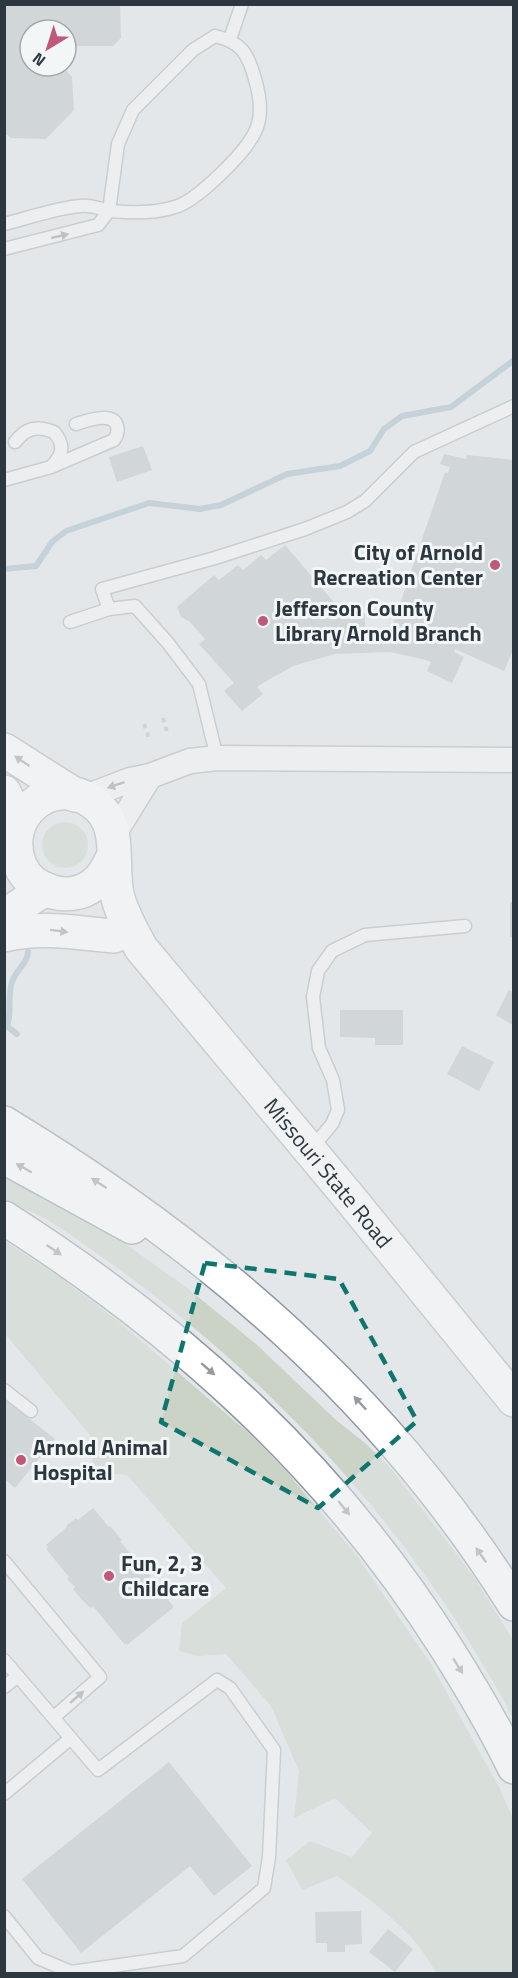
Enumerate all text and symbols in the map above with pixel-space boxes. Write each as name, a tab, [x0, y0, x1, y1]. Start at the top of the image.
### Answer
north arrow	[18, 18, 78, 78]
text: N	[27, 47, 51, 73]
one-way arrow	[51, 230, 69, 240]
place label: City of Arnold Recreation Center	[313, 535, 483, 594]
marker: City of Arnold Recreation Center	[488, 558, 502, 572]
place label: Jefferson County Library Arnold Branch	[275, 591, 482, 650]
marker: Jefferson County Library Arnold Branch	[256, 614, 270, 628]
one-way arrow	[14, 756, 30, 767]
one-way arrow	[107, 780, 125, 790]
one-way arrow	[50, 926, 69, 935]
street label: Missouri State Road	[256, 1090, 401, 1255]
one-way arrow	[16, 1163, 32, 1174]
one-way arrow	[91, 1177, 107, 1188]
one-way arrow	[45, 1244, 61, 1256]
one-way arrow	[200, 1362, 215, 1375]
one-way arrow	[353, 1396, 367, 1410]
place label: Arnold Animal Hospital	[33, 1430, 168, 1489]
marker: Arnold Animal Hospital	[14, 1453, 28, 1467]
one-way arrow	[338, 1500, 351, 1516]
place label: Fun, 2, 3 Childcare	[121, 1546, 209, 1605]
one-way arrow	[476, 1547, 487, 1563]
marker: Fun, 2, 3 Childcare	[102, 1569, 116, 1583]
one-way arrow	[452, 1658, 463, 1674]
one-way arrow	[69, 1691, 84, 1704]

